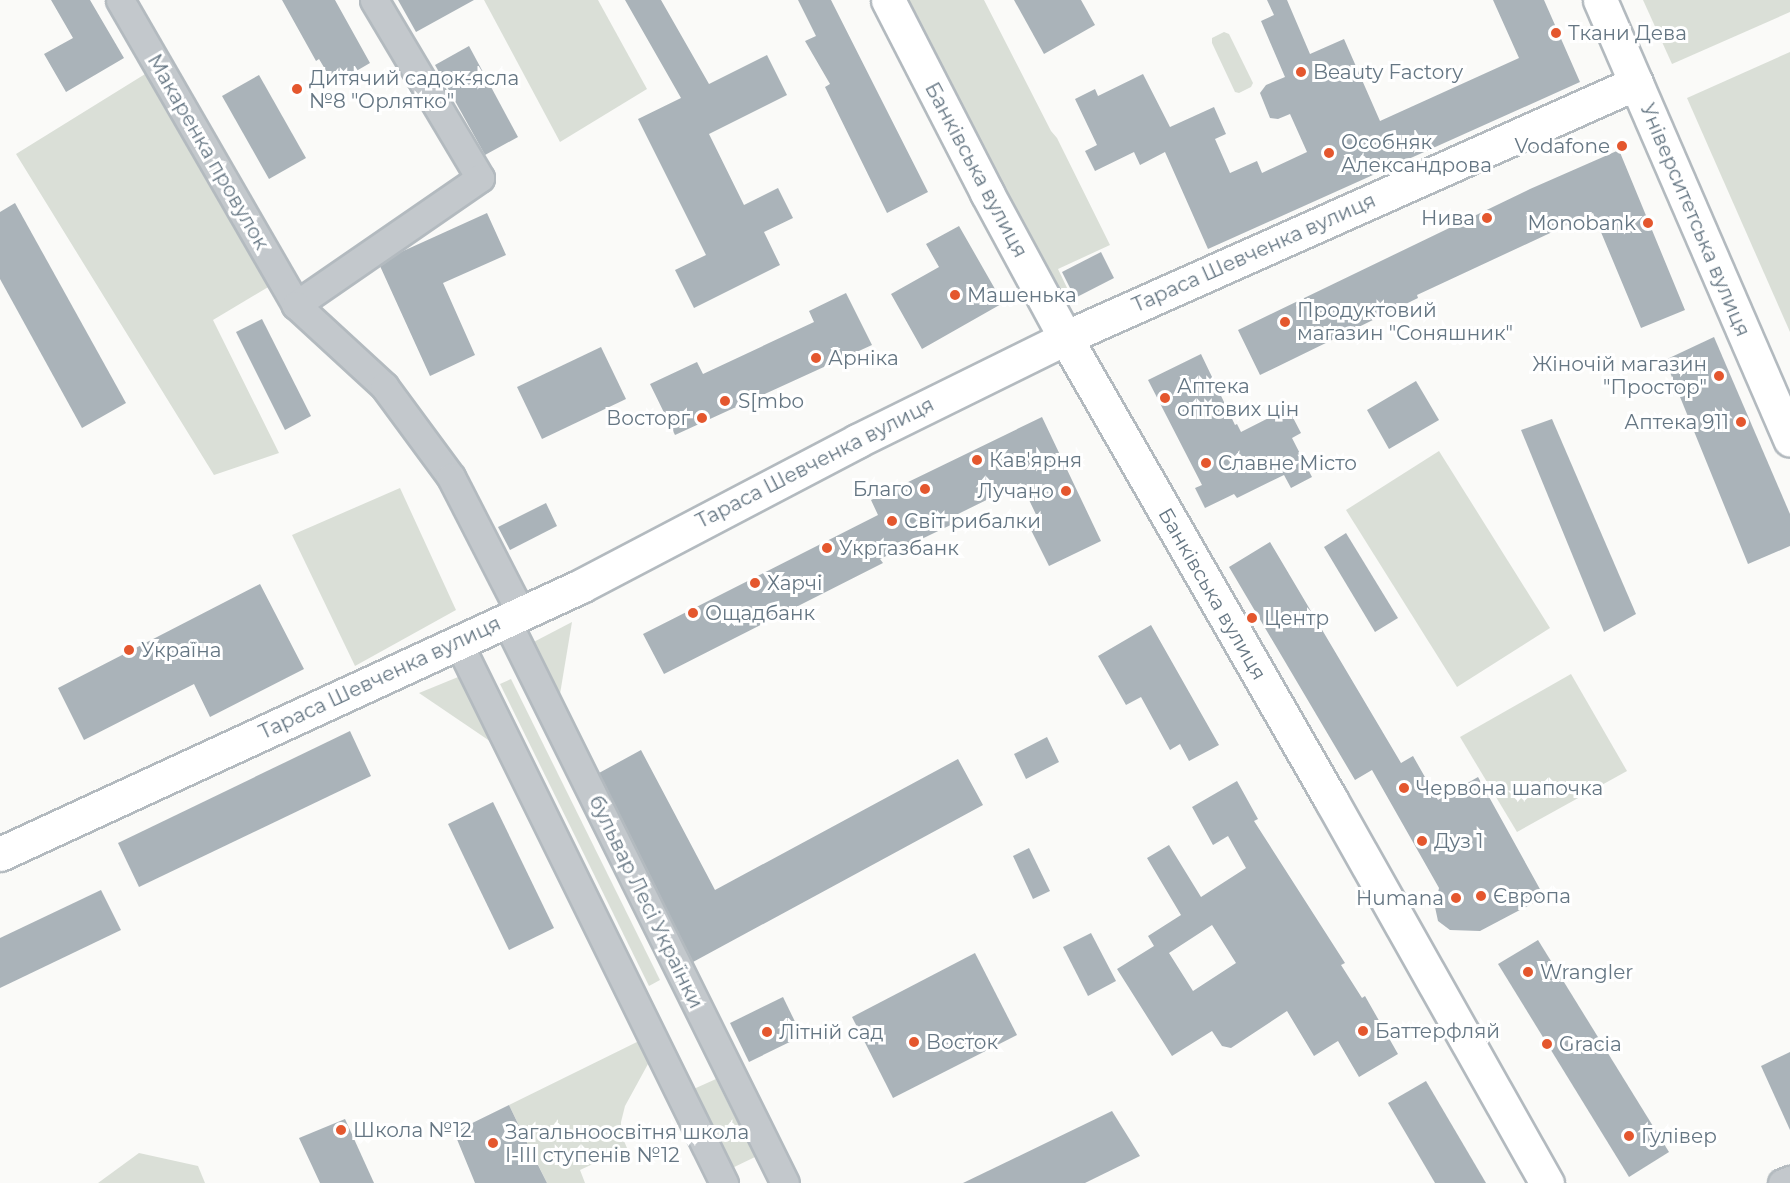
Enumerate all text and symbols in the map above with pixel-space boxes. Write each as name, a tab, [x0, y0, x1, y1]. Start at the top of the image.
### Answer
place label: Ткани Дева	[1568, 21, 1687, 45]
marker: Ткани Дева	[1549, 26, 1563, 40]
street label: Макаренка провулок	[142, 50, 274, 254]
place label: Beauty Factory	[1313, 60, 1463, 84]
marker: Beauty Factory	[1294, 65, 1308, 79]
place label: Дитячий садок-ясла №8 "Орлятко"	[309, 66, 519, 113]
street label: Банківська вулиця	[920, 78, 1032, 262]
marker: Дитячий садок-ясла №8 "Орлятко"	[290, 82, 304, 96]
street label: Університетська вулиця	[1635, 100, 1755, 340]
place label: Особняк Александрова	[1341, 130, 1492, 177]
place label: Vodafone	[1514, 134, 1610, 158]
marker: Vodafone	[1615, 139, 1629, 153]
marker: Особняк Александрова	[1322, 146, 1336, 160]
street label: Тараса Шевченка вулиця	[1129, 188, 1379, 318]
place label: Нива	[1421, 206, 1475, 230]
marker: Нива	[1480, 211, 1494, 225]
place label: Monobank	[1528, 211, 1636, 235]
marker: Monobank	[1641, 216, 1655, 230]
place label: Машенька	[967, 283, 1077, 307]
marker: Машенька	[948, 288, 962, 302]
place label: Продуктовий магазин "Соняшник"	[1297, 298, 1513, 345]
marker: Продуктовий магазин "Соняшник"	[1278, 315, 1292, 329]
place label: Арніка	[828, 346, 899, 370]
marker: Арніка	[809, 351, 823, 365]
place label: Жіночій магазин "Простор"	[1532, 352, 1707, 399]
marker: Жіночій магазин "Простор"	[1712, 369, 1726, 383]
place label: Аптека оптових цін	[1177, 374, 1299, 421]
place label: S[mbo	[738, 389, 804, 413]
marker: Аптека оптових цін	[1158, 391, 1172, 405]
street label: Тараса Шевченка вулиця	[692, 392, 938, 534]
marker: S[mbo	[716, 392, 734, 410]
place label: Восторг	[606, 406, 690, 430]
place label: Аптека 911	[1624, 410, 1729, 434]
marker: Восторг	[695, 411, 709, 425]
marker: Аптека 911	[1734, 415, 1748, 429]
place label: Кав'ярня	[989, 448, 1082, 472]
place label: Славне Місто	[1218, 451, 1357, 475]
marker: Кав'ярня	[970, 453, 984, 467]
marker: Славне Місто	[1199, 456, 1213, 470]
place label: Благо	[853, 477, 913, 501]
place label: Лучано	[977, 479, 1054, 503]
marker: Благо	[918, 482, 932, 496]
marker: Лучано	[1059, 484, 1073, 498]
street label: Банківська вулиця	[1153, 504, 1271, 684]
place label: Світ рибалки	[904, 509, 1041, 533]
marker: Світ рибалки	[885, 514, 899, 528]
place label: Укргазбанк	[839, 536, 959, 560]
marker: Укргазбанк	[820, 541, 834, 555]
place label: Харчі	[767, 571, 822, 595]
marker: Харчі	[748, 576, 762, 590]
place label: Ощадбанк	[705, 601, 815, 625]
marker: Ощадбанк	[686, 606, 700, 620]
place label: Центр	[1264, 606, 1329, 630]
street label: Тараса Шевченка вулиця	[255, 611, 505, 745]
marker: Центр	[1245, 611, 1259, 625]
place label: Україна	[141, 638, 221, 662]
marker: Україна	[122, 643, 136, 657]
place label: Червона шапочка	[1416, 776, 1603, 800]
marker: Червона шапочка	[1397, 781, 1411, 795]
street label: бульвар Лесі Українки	[584, 791, 708, 1013]
place label: Дуз 1	[1434, 829, 1484, 853]
marker: Дуз 1	[1415, 834, 1429, 848]
place label: Європа	[1493, 884, 1571, 908]
place label: Humana	[1356, 886, 1444, 910]
marker: Європа	[1474, 889, 1488, 903]
marker: Humana	[1449, 891, 1463, 905]
place label: Wrangler	[1540, 960, 1633, 984]
marker: Wrangler	[1521, 965, 1535, 979]
place label: Баттерфляй	[1375, 1019, 1500, 1043]
place label: Літній сад	[779, 1020, 884, 1044]
marker: Баттерфляй	[1356, 1024, 1370, 1038]
marker: Літній сад	[760, 1025, 774, 1039]
place label: Восток	[926, 1030, 998, 1054]
place label: Gracia	[1559, 1032, 1622, 1056]
marker: Восток	[907, 1035, 921, 1049]
marker: Gracia	[1540, 1037, 1554, 1051]
place label: Школа №12	[353, 1118, 471, 1142]
place label: Загальноосвітня школа І-ІІІ ступенів №12	[505, 1120, 749, 1167]
marker: Школа №12	[334, 1123, 348, 1137]
place label: Гулівер	[1641, 1124, 1717, 1148]
marker: Гулівер	[1622, 1129, 1636, 1143]
marker: Загальноосвітня школа І-ІІІ ступенів №12	[486, 1136, 500, 1150]

